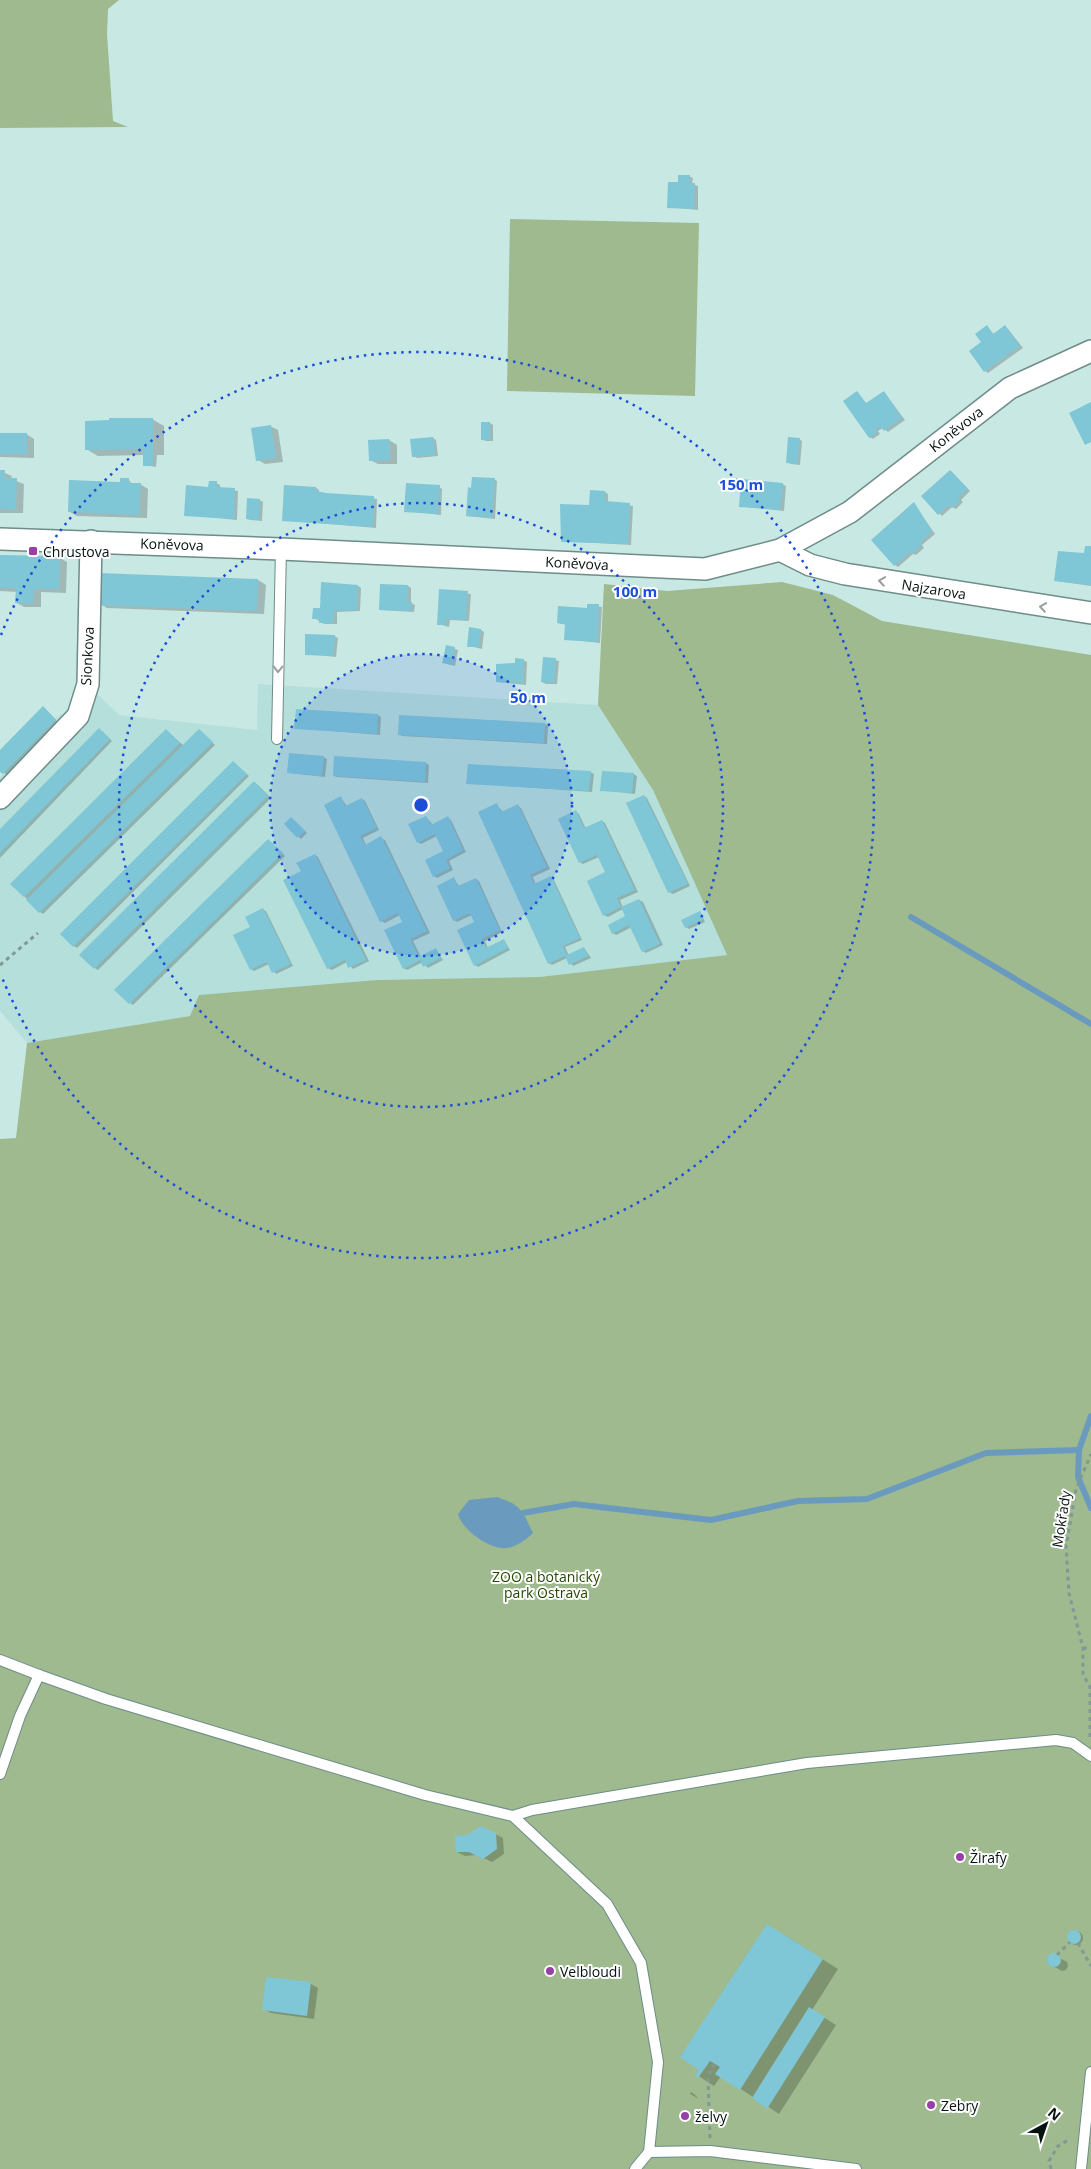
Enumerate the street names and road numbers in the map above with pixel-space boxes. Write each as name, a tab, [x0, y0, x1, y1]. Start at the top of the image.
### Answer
street label: Koněvova	[925, 402, 987, 456]
street label: Koněvova	[140, 533, 204, 555]
street label: Koněvova	[545, 552, 609, 574]
street label: Najzarova	[900, 575, 968, 603]
street label: Sionkova	[76, 626, 98, 686]
street label: Mokřady	[1047, 1488, 1075, 1549]

